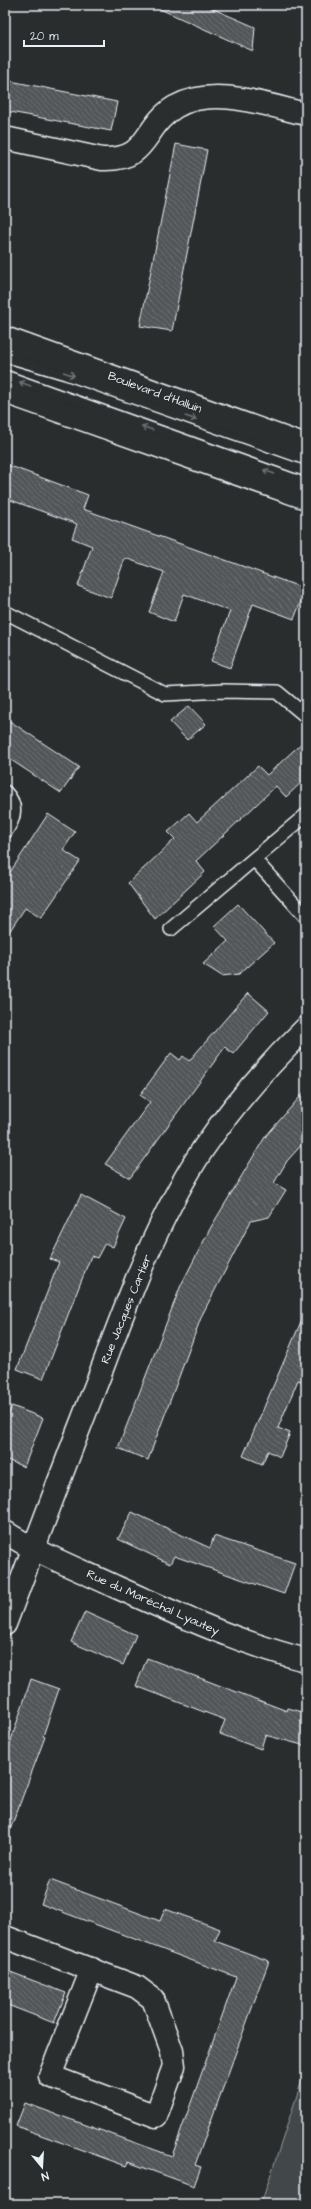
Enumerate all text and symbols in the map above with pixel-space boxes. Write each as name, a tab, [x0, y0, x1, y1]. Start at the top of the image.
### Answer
scale bar	[24, 22, 104, 48]
text: 20 m	[30, 28, 59, 45]
street label: Boulevard d'Halluin	[105, 368, 204, 417]
one-way arrow	[62, 371, 75, 378]
one-way arrow	[18, 380, 31, 387]
one-way arrow	[185, 415, 198, 422]
one-way arrow	[141, 424, 153, 432]
one-way arrow	[264, 468, 276, 476]
street label: Rue Jacques Cartier	[97, 1252, 156, 1366]
street label: Rue du Maréchal Lyautey	[83, 1566, 222, 1640]
north arrow	[22, 2147, 62, 2187]
text: N	[39, 2168, 51, 2184]

